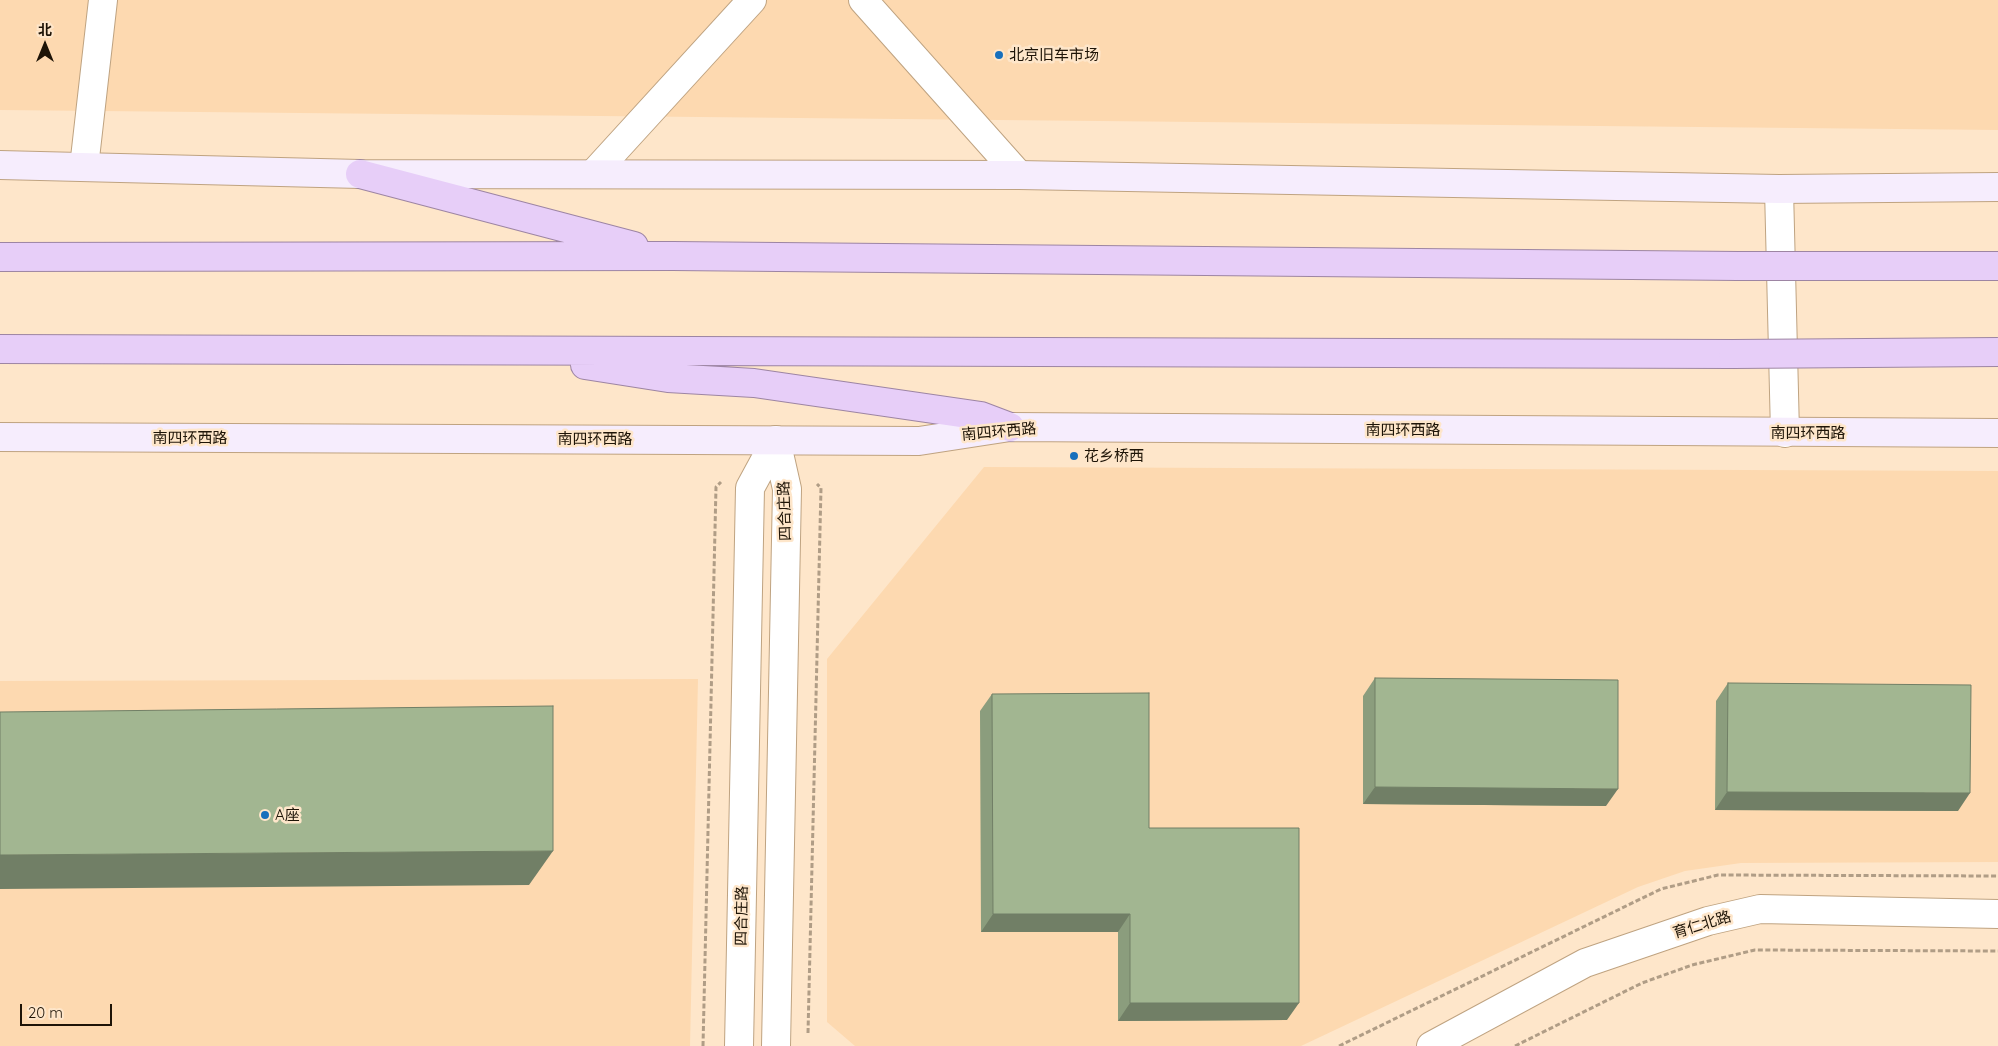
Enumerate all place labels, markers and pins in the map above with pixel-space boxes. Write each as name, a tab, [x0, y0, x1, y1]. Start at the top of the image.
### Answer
place label: 北京旧车市场	[1009, 46, 1099, 64]
marker: 北京旧车市场	[993, 49, 1005, 61]
place label: 花乡桥西	[1084, 447, 1144, 465]
marker: 花乡桥西	[1068, 450, 1080, 462]
place label: A座	[275, 806, 300, 824]
marker: A座	[259, 809, 271, 821]

